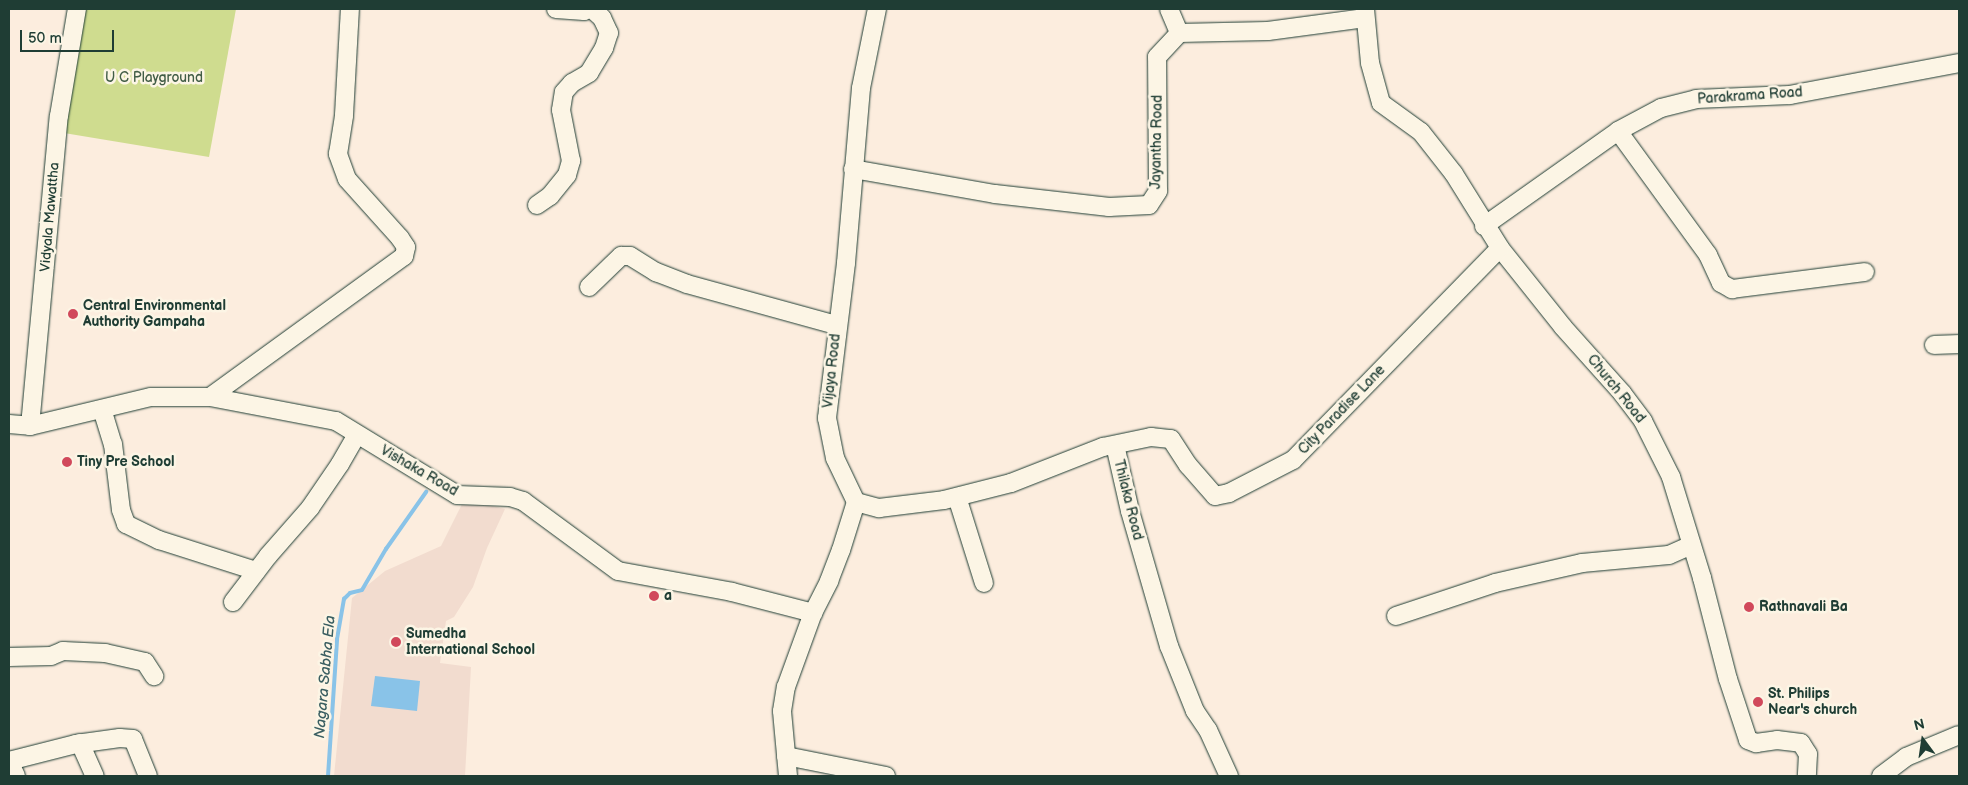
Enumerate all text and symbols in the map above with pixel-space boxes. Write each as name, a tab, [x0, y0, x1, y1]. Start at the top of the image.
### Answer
scale bar	[22, 20, 116, 52]
text: 50 m	[28, 29, 62, 48]
park label: U C Playground	[105, 70, 203, 86]
street label: Parakrama Road	[1697, 84, 1803, 108]
street label: Jayantha Road	[1148, 95, 1166, 189]
street label: Vidyala Mawattha	[37, 161, 63, 273]
place label: Central Environmental Authority Gampaha	[83, 298, 226, 331]
marker: Central Environmental Authority Gampaha	[67, 308, 79, 320]
street label: Vijaya Road	[820, 333, 844, 409]
street label: Church Road	[1583, 351, 1649, 427]
street label: City Paradise Lane	[1295, 362, 1389, 458]
street label: Vishaka Road	[377, 442, 461, 500]
place label: Tiny Pre School	[77, 454, 175, 470]
marker: Tiny Pre School	[61, 456, 73, 468]
street label: Thilaka Road	[1110, 458, 1146, 542]
place label: a	[664, 588, 672, 604]
marker: a	[648, 590, 660, 602]
place label: Rathnavali Ba	[1759, 599, 1848, 615]
marker: Rathnavali Ba	[1743, 601, 1755, 613]
water label: Nagara Sabha Ela	[311, 615, 339, 739]
place label: Sumedha International School	[406, 626, 535, 658]
marker: Sumedha International School	[390, 636, 402, 648]
place label: St. Philips Near's church	[1768, 686, 1857, 719]
marker: St. Philips Near's church	[1752, 696, 1764, 708]
north arrow	[1898, 715, 1948, 765]
text: N	[1912, 715, 1926, 734]

